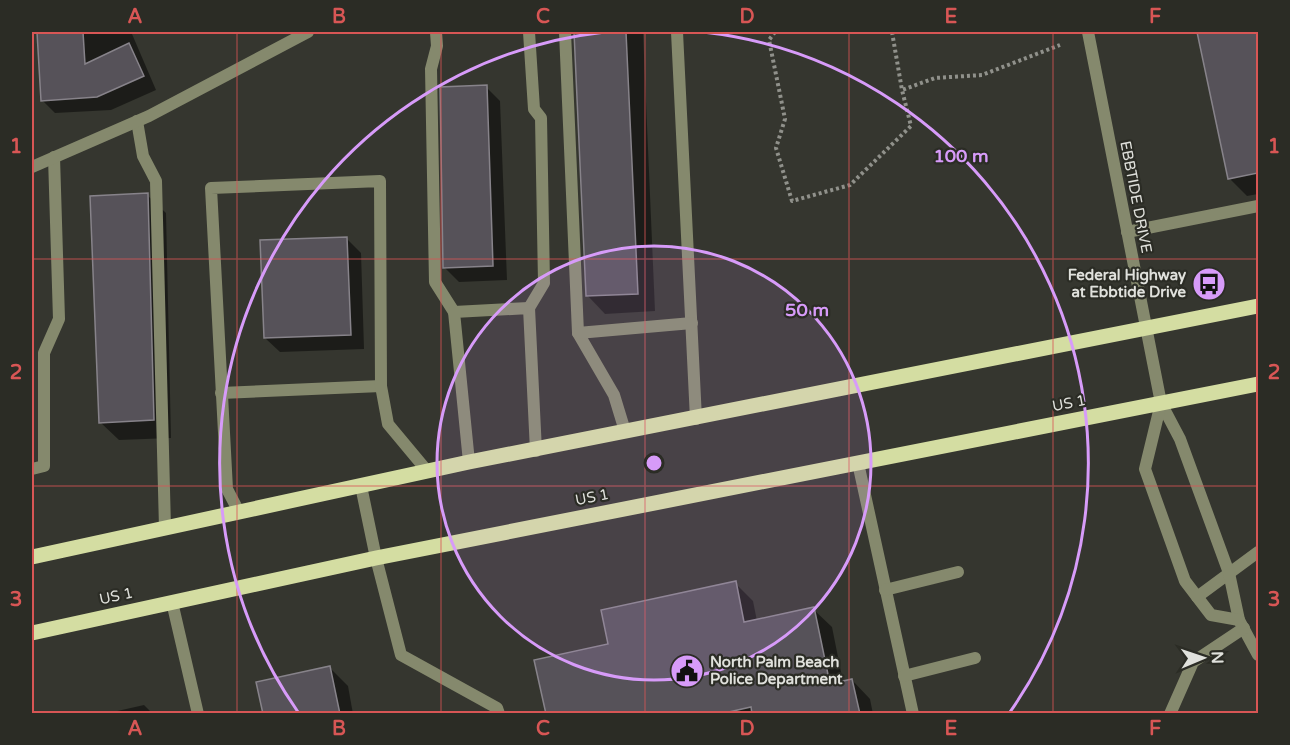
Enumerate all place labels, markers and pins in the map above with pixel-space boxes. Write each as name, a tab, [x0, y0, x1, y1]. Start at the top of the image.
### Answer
place label: Federal Highway at Ebbtide Drive	[1068, 266, 1187, 301]
bus stop icon: Federal Highway at Ebbtide Drive	[1191, 266, 1227, 302]
centre of rings	[644, 453, 664, 473]
public building icon: North Palm Beach Police Department	[669, 653, 705, 689]
place label: North Palm Beach Police Department	[710, 653, 843, 689]

